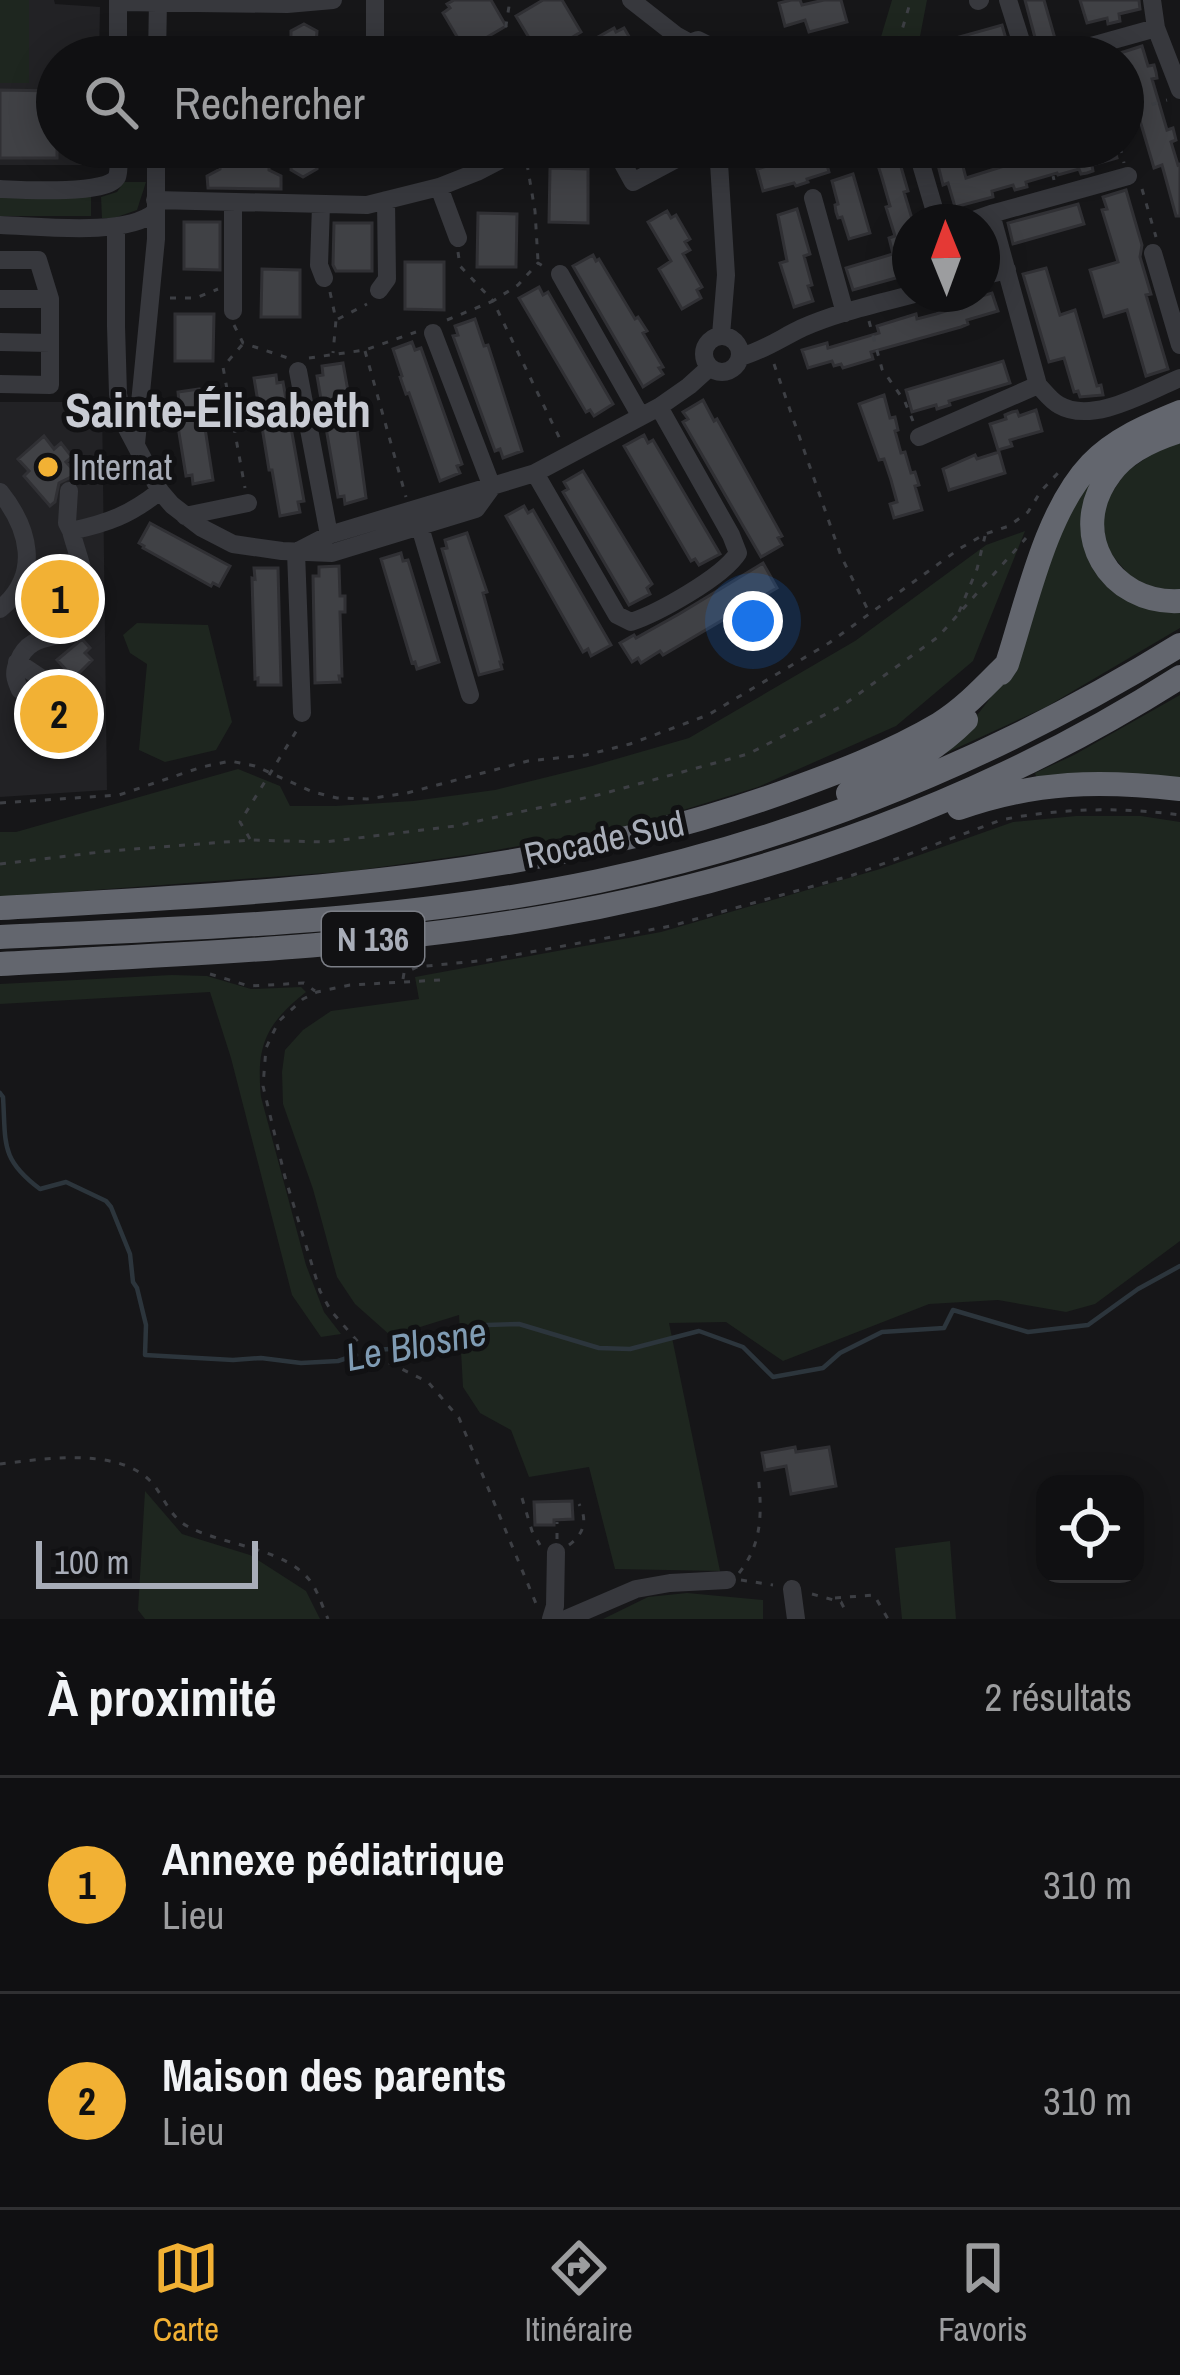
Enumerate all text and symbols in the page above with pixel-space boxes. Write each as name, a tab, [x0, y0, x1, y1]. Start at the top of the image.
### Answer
search box	[36, 36, 1144, 168]
icon: search	[78, 69, 144, 135]
text: Rechercher	[174, 72, 365, 133]
north arrow	[892, 204, 1000, 312]
district label: Sainte-Élisabeth	[65, 377, 371, 442]
place label: Internat	[72, 443, 172, 491]
marker: Internat	[35, 454, 61, 480]
pin: 1	[21, 554, 99, 644]
your location	[723, 591, 783, 651]
pin: 2	[20, 669, 98, 759]
street label: Rocade Sud	[520, 799, 688, 879]
road number: N 136	[322, 912, 424, 966]
water label: Le Blosne	[341, 1305, 491, 1383]
map controls	[1036, 1475, 1144, 1583]
button: locate	[1036, 1475, 1144, 1583]
scale bar	[36, 1535, 258, 1588]
text: 100 m	[54, 1540, 129, 1584]
text: À proximité	[48, 1663, 277, 1732]
text: 2 résultats	[984, 1671, 1132, 1723]
text: Annexe pédiatrique	[162, 1828, 504, 1889]
text: 1	[78, 1859, 96, 1911]
text: 310 m	[1043, 1859, 1132, 1911]
text: Lieu	[162, 1889, 224, 1941]
text: Maison des parents	[162, 2044, 507, 2105]
text: 2	[78, 2075, 96, 2127]
text: 310 m	[1043, 2075, 1132, 2127]
text: Lieu	[162, 2105, 224, 2157]
tab: Carte	[153, 2235, 219, 2351]
tab: Itinéraire	[524, 2235, 633, 2351]
tab: Favoris	[938, 2235, 1027, 2351]

